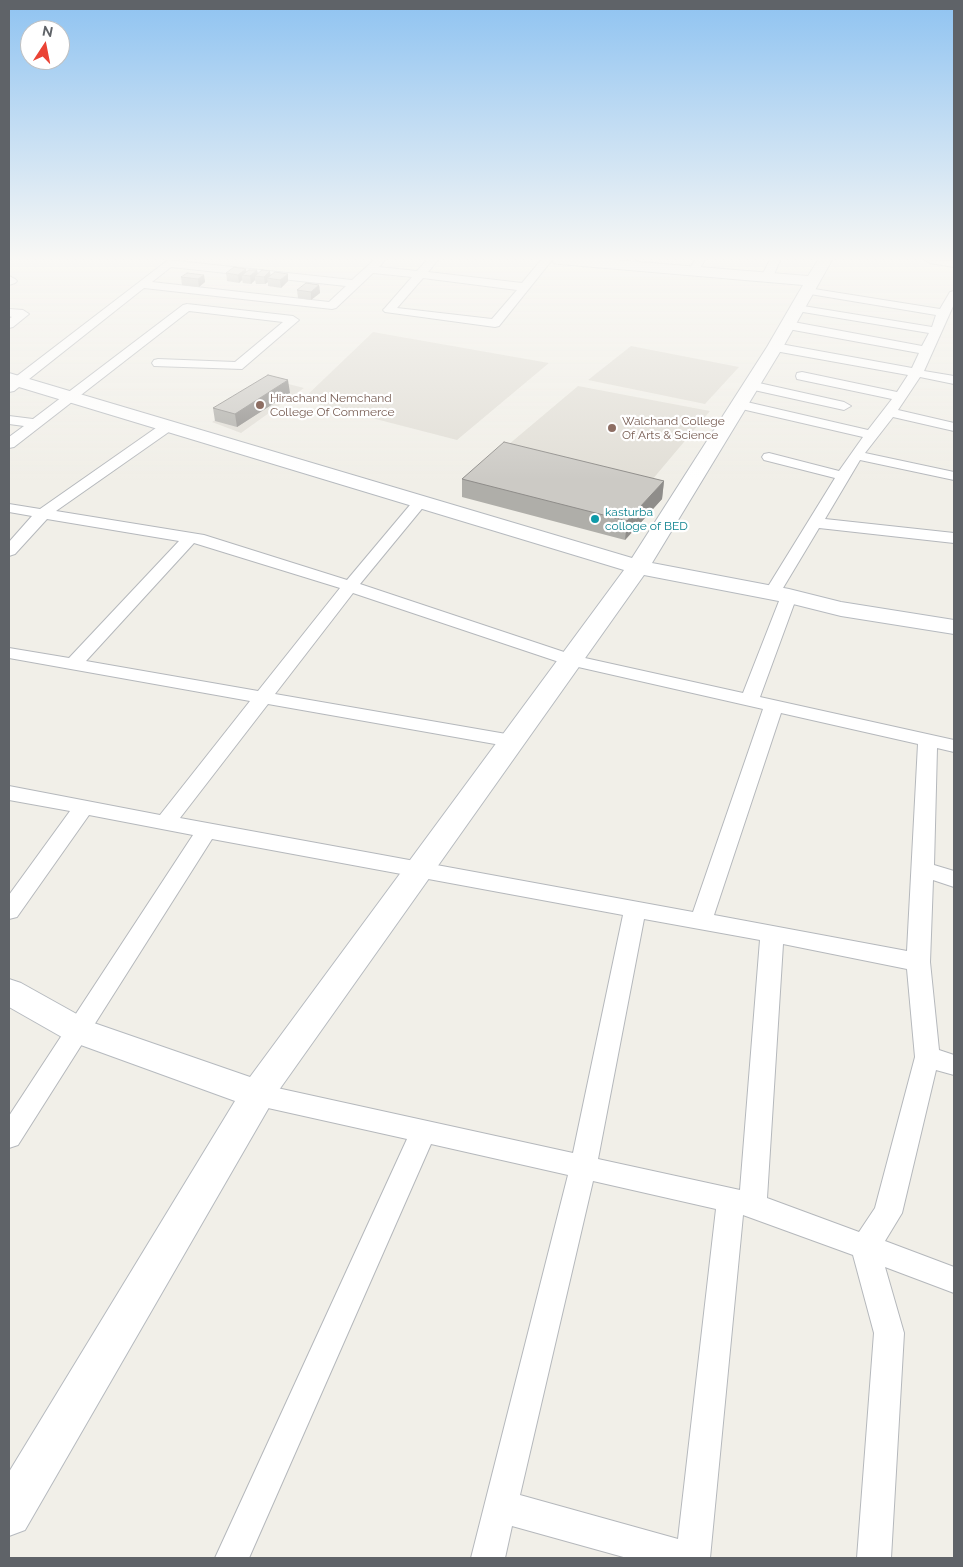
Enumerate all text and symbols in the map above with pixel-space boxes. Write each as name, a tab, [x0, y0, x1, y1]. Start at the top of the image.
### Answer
north arrow	[20, 20, 70, 70]
text: N	[41, 22, 54, 40]
place label: Hirachand Nemchand College Of Commerce	[270, 391, 395, 419]
marker: Hirachand Nemchand College Of Commerce	[254, 399, 266, 411]
place label: Walchand College Of Arts & Science	[622, 414, 725, 442]
marker: Walchand College Of Arts & Science	[606, 422, 618, 434]
place label: kasturba colloge of BED	[605, 505, 688, 533]
marker: kasturba colloge of BED	[589, 513, 601, 525]

